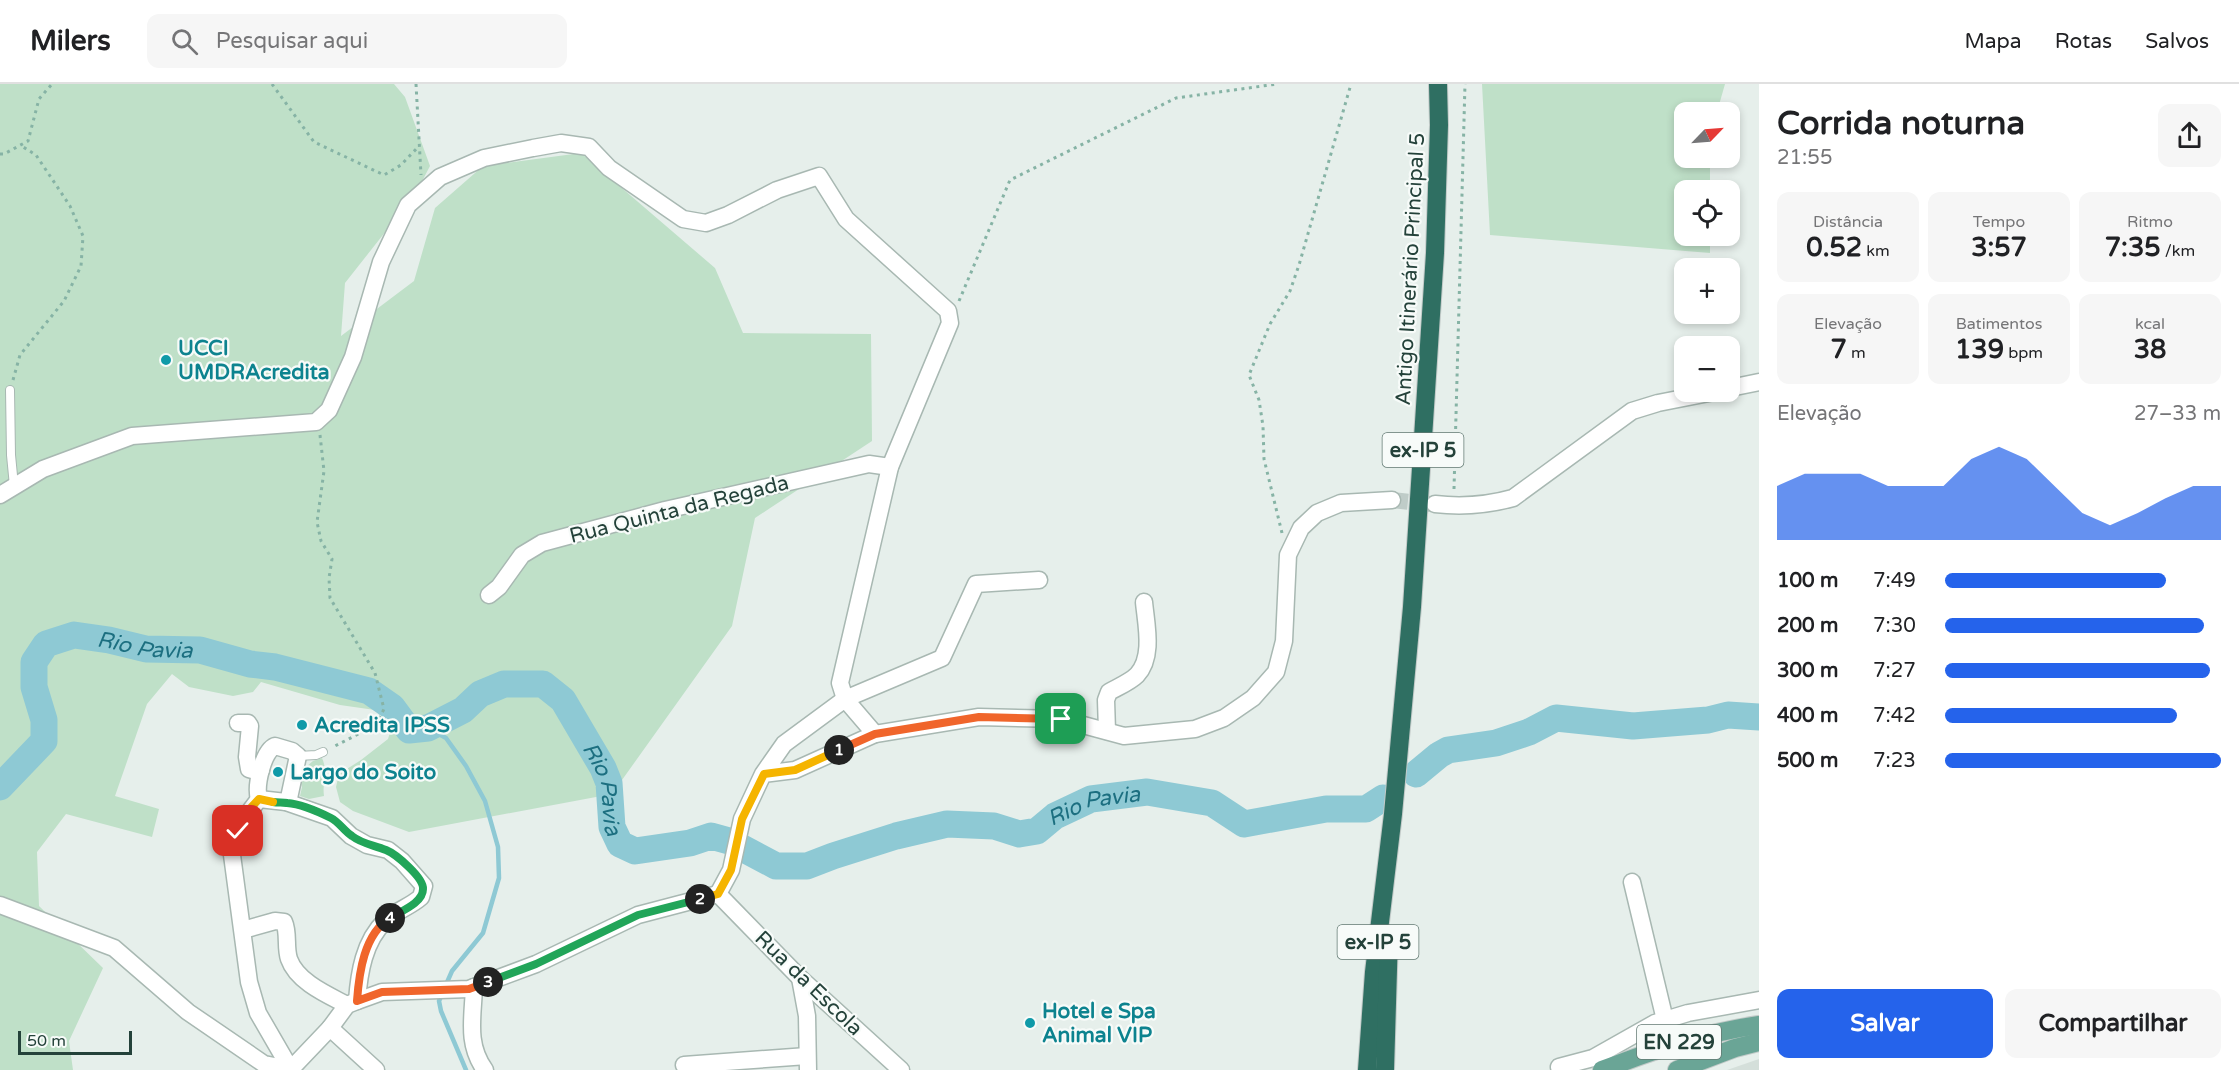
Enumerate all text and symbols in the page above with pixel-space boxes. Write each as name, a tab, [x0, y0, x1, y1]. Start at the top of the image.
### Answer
search box	[147, 14, 567, 68]
text: Milers	[30, 24, 111, 58]
icon: search	[168, 25, 201, 58]
text: Pesquisar aqui	[216, 28, 368, 54]
text: Mapa	[1964, 29, 2022, 54]
text: Rotas	[2055, 29, 2112, 54]
text: Salvos	[2145, 29, 2209, 54]
north arrow	[1674, 102, 1740, 168]
map controls	[1674, 102, 1740, 402]
text: Corrida noturna	[1777, 104, 2025, 143]
button: share	[2158, 104, 2221, 167]
street label: Antigo Itinerário Principal 5	[1391, 132, 1430, 406]
text: 21:55	[1777, 146, 1832, 170]
button: locate	[1674, 180, 1740, 246]
text: Distância	[1813, 212, 1883, 232]
text: Tempo	[1973, 212, 2025, 232]
text: Ritmo	[2127, 212, 2173, 232]
text: 0.52	[1806, 232, 1862, 263]
text: 3:57	[1971, 232, 2027, 263]
text: 7:35	[2105, 232, 2161, 263]
text: km	[1862, 241, 1890, 261]
text: /km	[2161, 241, 2195, 261]
button: +	[1674, 258, 1740, 324]
text: Elevação	[1814, 314, 1882, 334]
text: Batimentos	[1956, 314, 2042, 334]
text: kcal	[2135, 314, 2165, 334]
text: 7	[1830, 334, 1847, 365]
text: 139	[1955, 334, 2004, 365]
text: 38	[2134, 334, 2166, 365]
place label: UCCI UMDRAcredita	[178, 336, 329, 385]
button: −	[1674, 336, 1740, 402]
text: m	[1847, 343, 1866, 363]
text: bpm	[2004, 343, 2043, 363]
marker: UCCI UMDRAcredita	[159, 353, 173, 367]
text: Elevação	[1777, 402, 1862, 426]
text: 27–33 m	[2134, 402, 2221, 426]
road number: ex-IP 5	[1382, 433, 1464, 467]
street label: Rua Quinta da Regada	[567, 470, 791, 549]
text: 100 m	[1777, 569, 1838, 593]
text: 7:49	[1873, 569, 1916, 593]
text: 200 m	[1777, 614, 1838, 638]
text: 7:30	[1873, 614, 1916, 638]
water label: Rio Pavia	[95, 626, 193, 664]
text: 300 m	[1777, 659, 1838, 683]
text: 7:27	[1873, 659, 1916, 683]
pin	[1035, 693, 1086, 744]
icon: arrive	[1044, 702, 1077, 735]
text: 400 m	[1777, 704, 1838, 728]
text: 7:42	[1873, 704, 1916, 728]
place label: Acredita IPSS	[314, 713, 450, 738]
marker: Acredita IPSS	[295, 718, 309, 732]
pin: 1	[824, 735, 854, 765]
water label: Rio Pavia	[577, 738, 627, 841]
text: 1	[834, 740, 844, 760]
text: 500 m	[1777, 749, 1838, 773]
text: 7:23	[1873, 749, 1916, 773]
place label: Largo do Soito	[290, 760, 436, 785]
marker: Largo do Soito	[271, 765, 285, 779]
water label: Rio Pavia	[1043, 781, 1142, 832]
pin	[212, 805, 263, 856]
icon: check	[221, 814, 254, 847]
pin: 2	[685, 884, 715, 914]
text: 2	[695, 889, 705, 909]
pin: 4	[375, 903, 405, 933]
text: 4	[385, 908, 395, 928]
road number: ex-IP 5	[1338, 925, 1418, 959]
street label: Rua da Escola	[750, 926, 868, 1041]
pin: 3	[473, 967, 503, 997]
text: 3	[483, 972, 493, 992]
button: Salvar	[1777, 989, 1993, 1058]
button: Compartilhar	[2005, 989, 2221, 1058]
place label: Hotel e Spa Animal VIP	[1042, 999, 1156, 1048]
marker: Hotel e Spa Animal VIP	[1023, 1016, 1037, 1030]
road number: EN 229	[1637, 1025, 1721, 1059]
scale bar	[18, 1028, 132, 1056]
text: 50 m	[27, 1031, 66, 1051]

